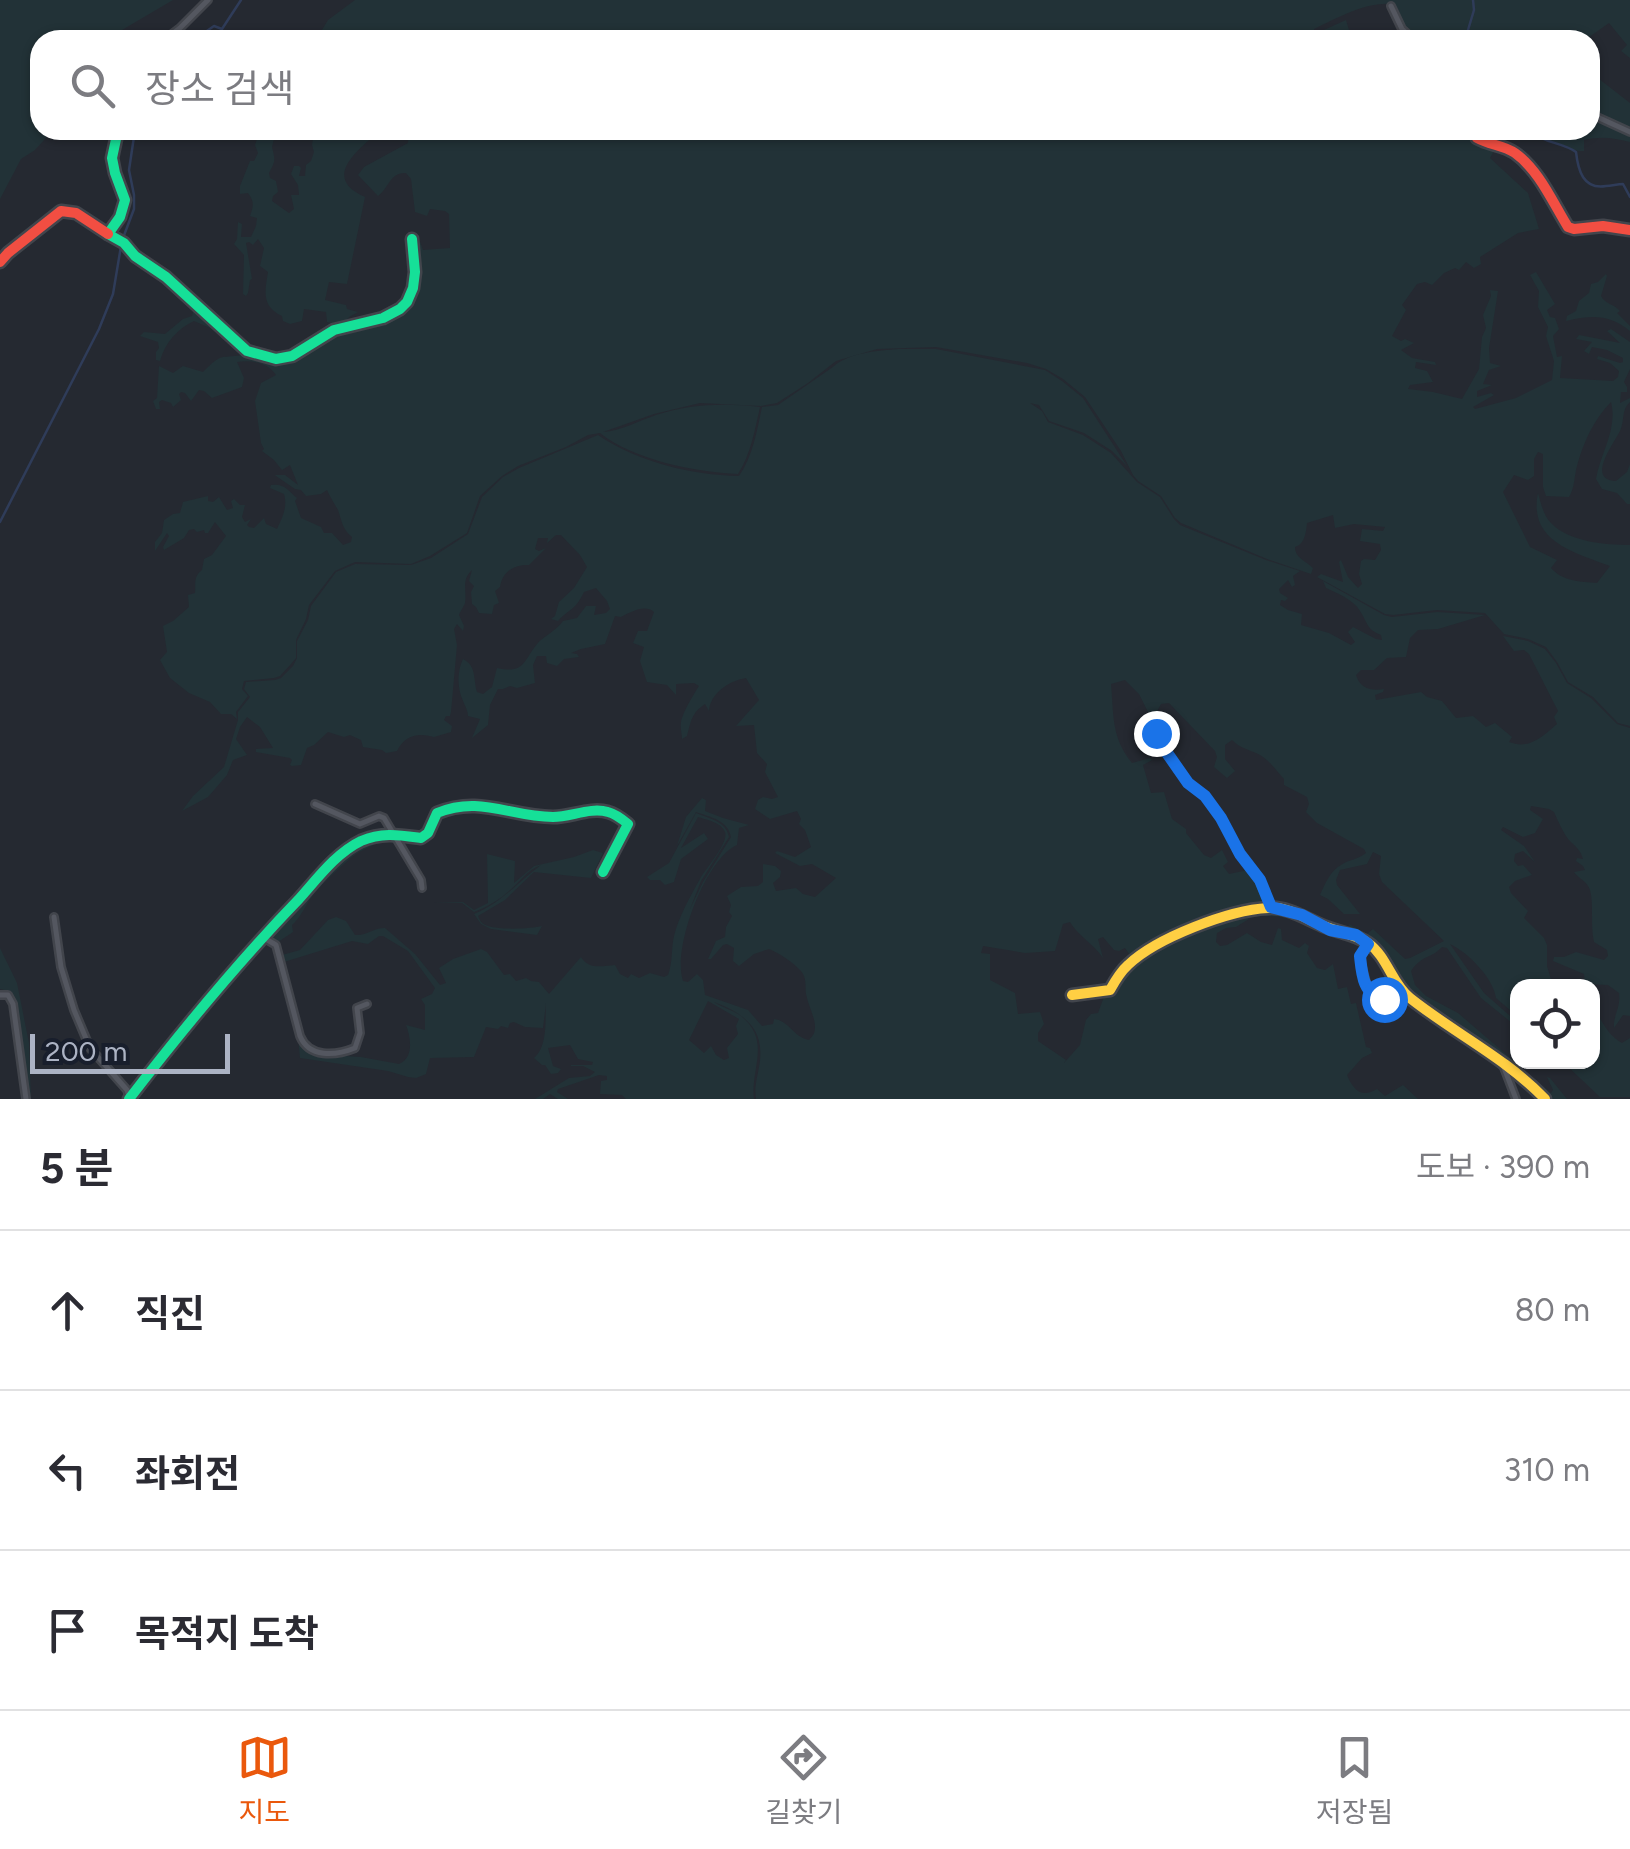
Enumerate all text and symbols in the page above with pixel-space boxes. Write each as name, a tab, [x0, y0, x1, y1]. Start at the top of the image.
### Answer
search box	[30, 30, 1600, 140]
icon: search	[65, 58, 120, 113]
text: 장소 검색	[145, 66, 294, 112]
route end	[1134, 711, 1180, 757]
route start	[1362, 977, 1408, 1023]
map controls	[1510, 979, 1600, 1069]
button: locate	[1510, 979, 1600, 1069]
scale bar	[30, 1029, 230, 1074]
text: 200 m	[45, 1034, 127, 1068]
text: 5 분	[40, 1143, 113, 1194]
text: 도보 · 390 m	[1416, 1148, 1590, 1186]
icon: ahead	[40, 1283, 95, 1338]
text: 직진	[135, 1291, 205, 1337]
text: 80 m	[1515, 1291, 1590, 1329]
icon: left	[40, 1443, 95, 1498]
text: 좌회전	[135, 1451, 240, 1497]
text: 310 m	[1504, 1451, 1590, 1489]
icon: arrive	[40, 1603, 95, 1658]
text: 목적지 도착	[135, 1611, 319, 1657]
tab: 지도	[237, 1730, 292, 1830]
tab: 길찾기	[765, 1730, 842, 1830]
tab: 저장됨	[1316, 1730, 1393, 1830]

